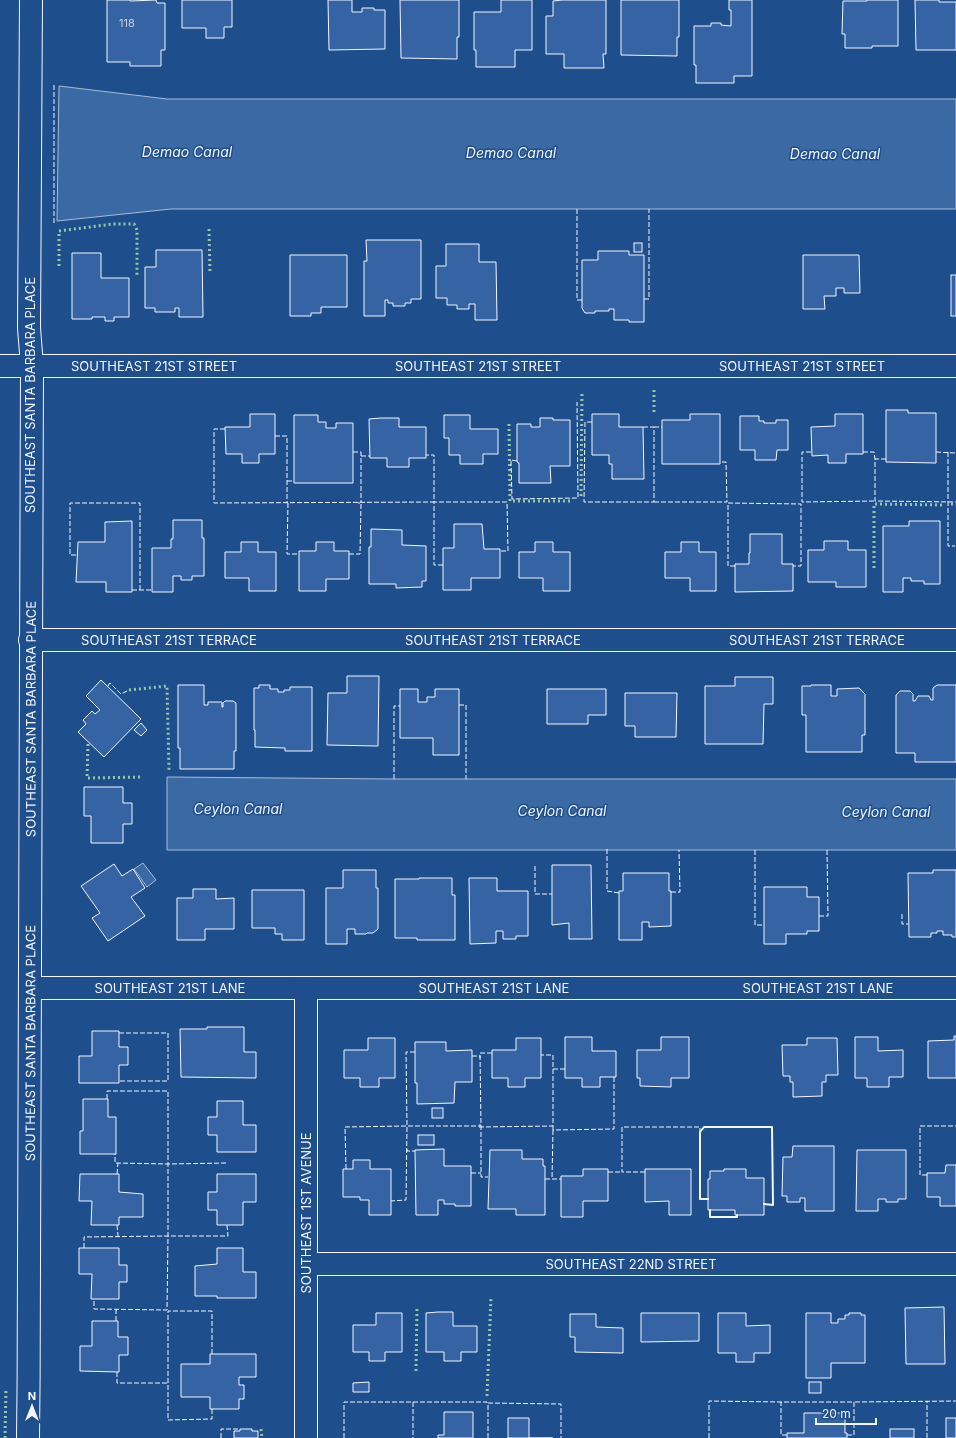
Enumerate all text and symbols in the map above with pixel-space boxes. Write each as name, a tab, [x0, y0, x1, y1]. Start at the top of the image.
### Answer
house number: 118	[119, 16, 135, 30]
water label: Demao Canal	[142, 143, 233, 160]
water label: Demao Canal	[466, 144, 557, 161]
water label: Demao Canal	[790, 145, 881, 162]
street label: SOUTHEAST SANTA BARBARA PLACE	[22, 277, 38, 513]
street label: SOUTHEAST 21ST STREET	[71, 358, 237, 374]
street label: SOUTHEAST 21ST STREET	[395, 358, 561, 374]
street label: SOUTHEAST 21ST STREET	[719, 358, 885, 374]
street label: SOUTHEAST SANTA BARBARA PLACE	[22, 601, 39, 837]
street label: SOUTHEAST 21ST TERRACE	[81, 632, 257, 648]
street label: SOUTHEAST 21ST TERRACE	[405, 632, 581, 648]
street label: SOUTHEAST 21ST TERRACE	[729, 632, 905, 648]
water label: Ceylon Canal	[193, 800, 283, 817]
water label: Ceylon Canal	[517, 802, 607, 819]
water label: Ceylon Canal	[841, 803, 931, 820]
street label: SOUTHEAST SANTA BARBARA PLACE	[22, 925, 38, 1161]
street label: SOUTHEAST 21ST LANE	[95, 980, 245, 996]
street label: SOUTHEAST 21ST LANE	[419, 980, 569, 996]
street label: SOUTHEAST 21ST LANE	[743, 980, 893, 996]
street label: SOUTHEAST 1ST AVENUE	[298, 1132, 314, 1294]
street label: SOUTHEAST 22ND STREET	[545, 1256, 717, 1272]
north arrow	[12, 1386, 52, 1426]
text: N	[28, 1389, 36, 1403]
scale bar	[816, 1400, 876, 1426]
text: 20 m	[822, 1406, 851, 1421]

